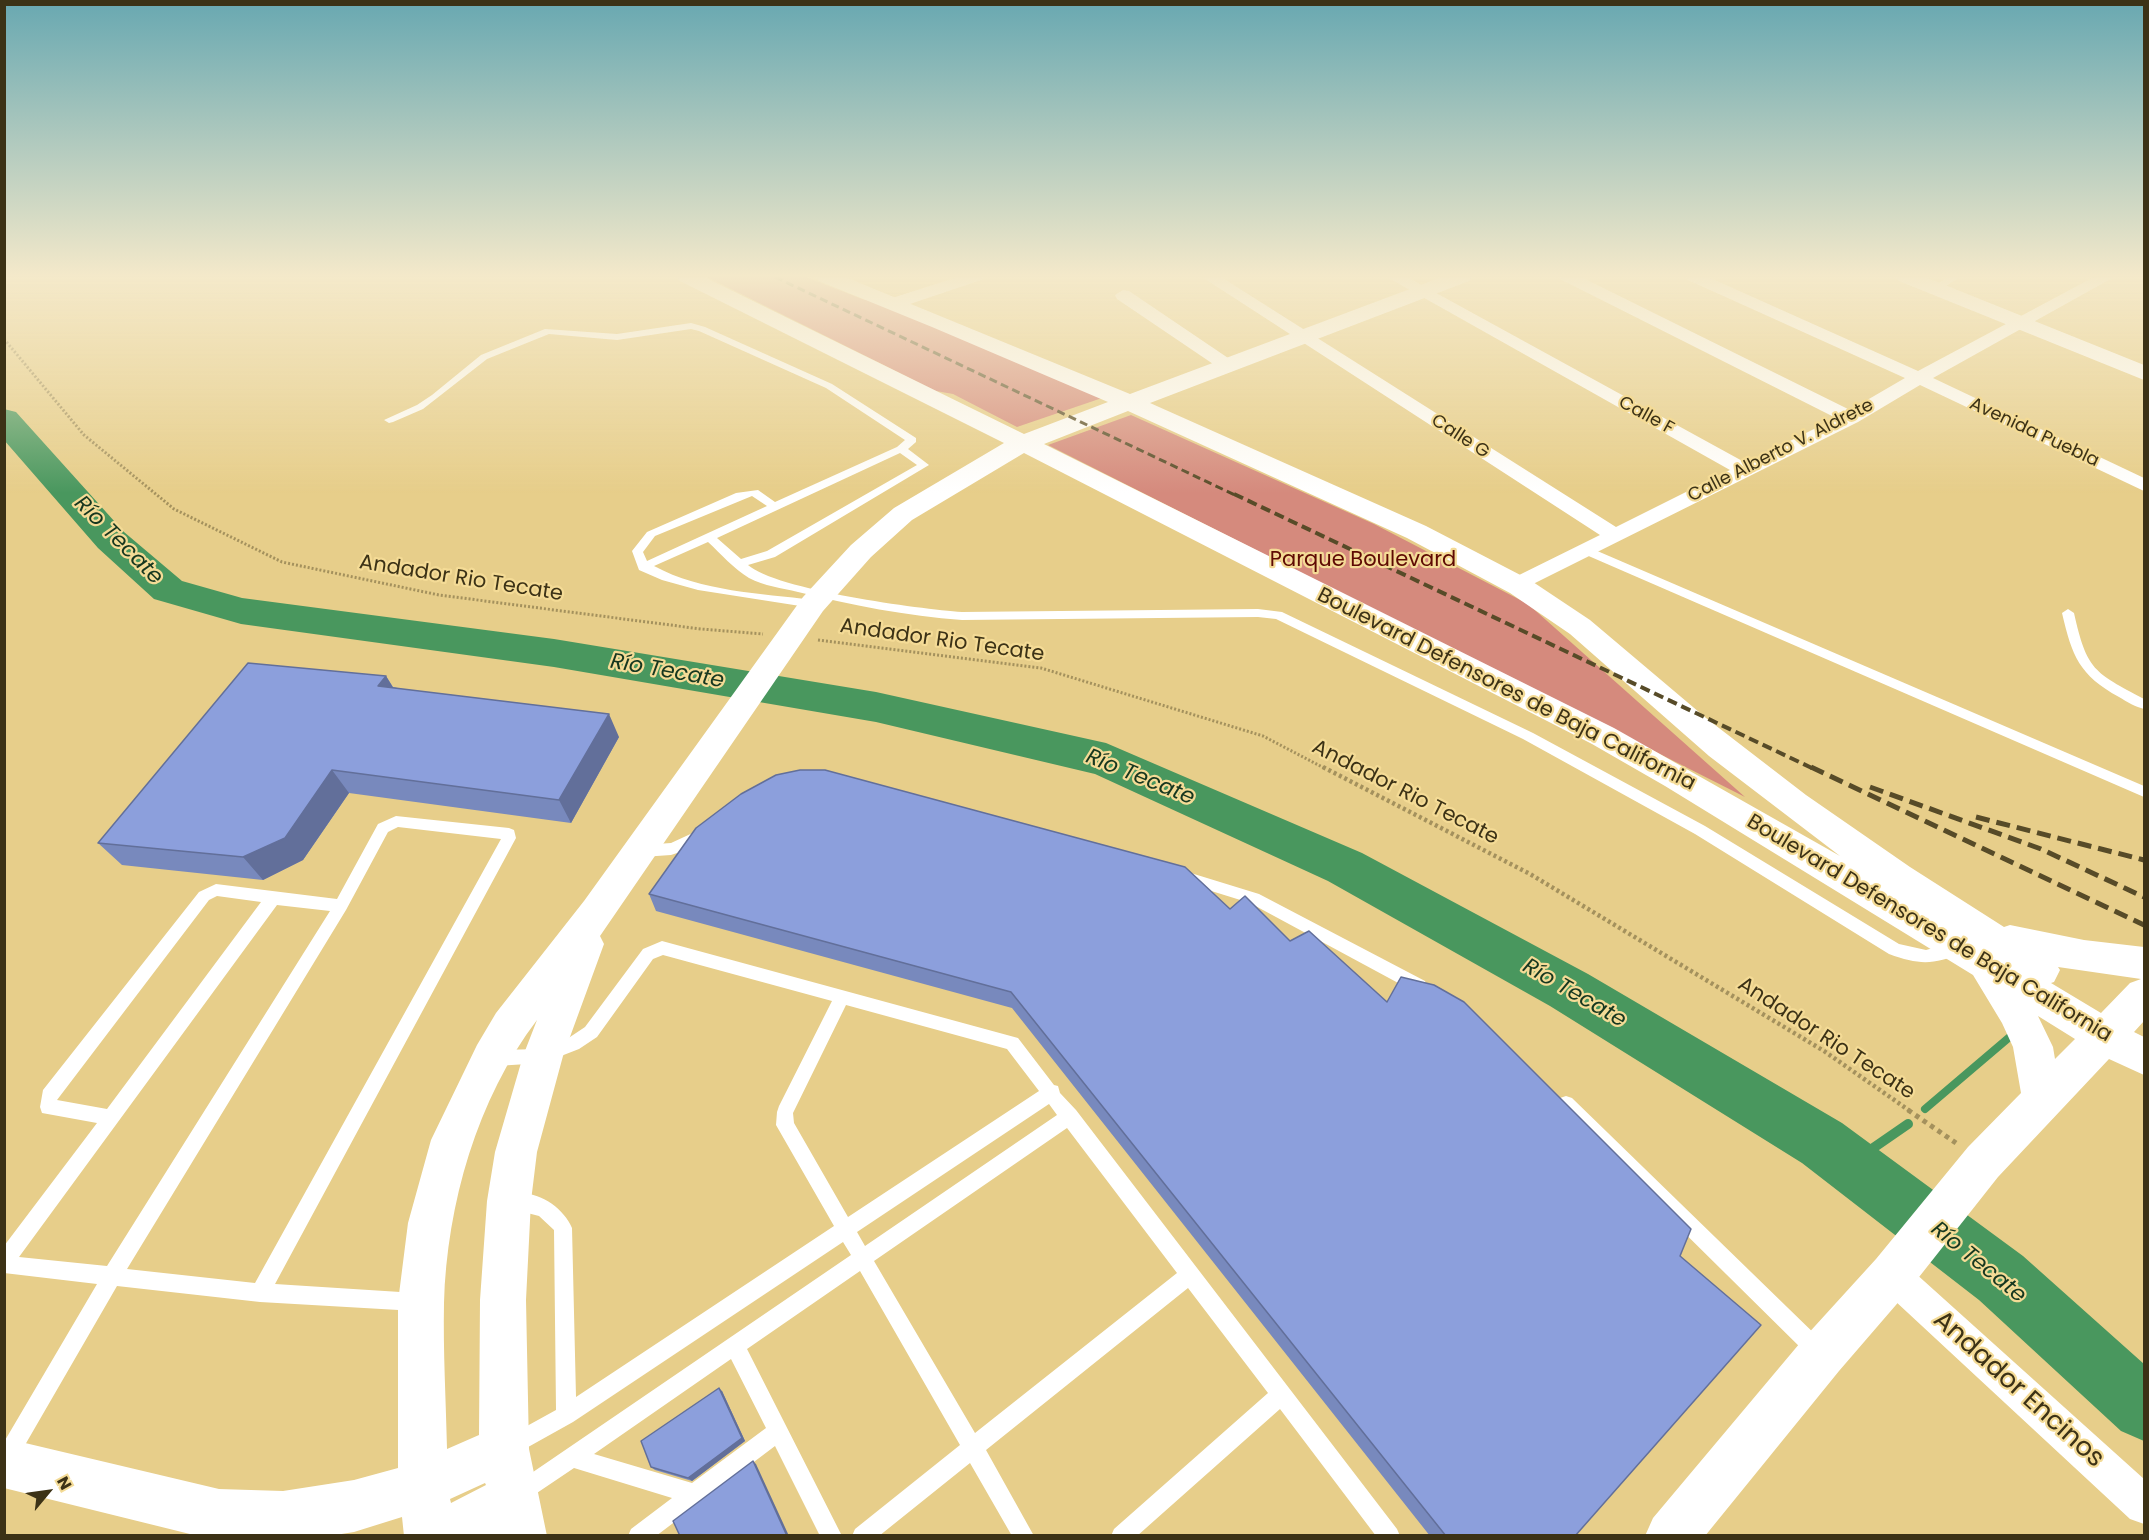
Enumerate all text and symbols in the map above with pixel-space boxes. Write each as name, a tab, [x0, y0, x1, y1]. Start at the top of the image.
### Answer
street label: Calle F	[1615, 392, 1677, 440]
street label: Avenida Puebla	[1966, 394, 2102, 472]
street label: Calle Alberto V. Aldrete	[1685, 395, 1877, 507]
street label: Calle G	[1427, 410, 1493, 464]
water label: Río Tecate	[68, 491, 168, 591]
park label: Parque Boulevard	[1270, 548, 1456, 574]
street label: Andador Rio Tecate	[357, 550, 565, 608]
street label: Boulevard Defensores de Baja California	[1313, 583, 1699, 797]
street label: Andador Rio Tecate	[838, 614, 1046, 668]
water label: Río Tecate	[608, 649, 726, 695]
street label: Andador Rio Tecate	[1307, 735, 1503, 851]
water label: Río Tecate	[1082, 744, 1198, 812]
street label: Boulevard Defensores de Baja California	[1742, 810, 2116, 1048]
water label: Río Tecate	[1518, 954, 1630, 1034]
street label: Andador Rio Tecate	[1733, 972, 1919, 1106]
water label: Río Tecate	[1925, 1217, 2031, 1309]
street label: Andador Encinos	[1926, 1305, 2110, 1475]
north arrow	[18, 1462, 78, 1522]
text: N	[51, 1472, 77, 1494]

